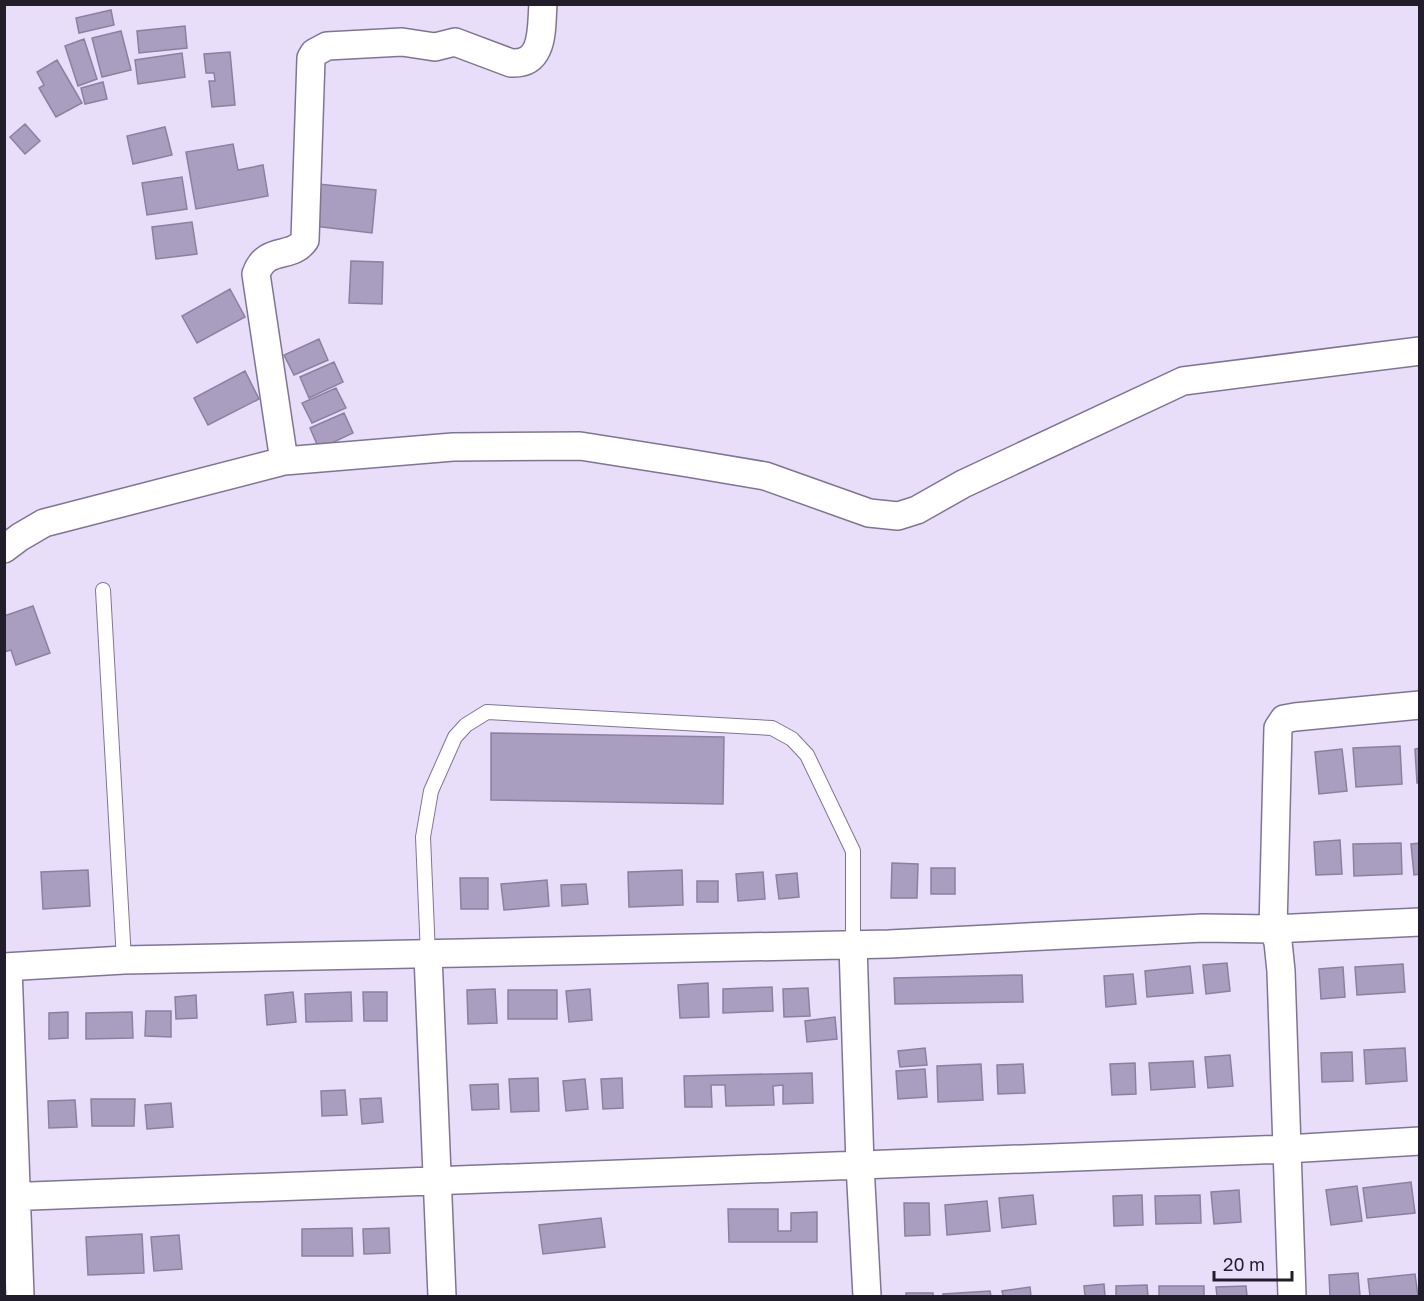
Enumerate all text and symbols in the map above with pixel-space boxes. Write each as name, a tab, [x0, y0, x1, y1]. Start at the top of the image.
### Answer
scale bar	[1214, 1244, 1292, 1282]
text: 20 m	[1223, 1253, 1265, 1275]

